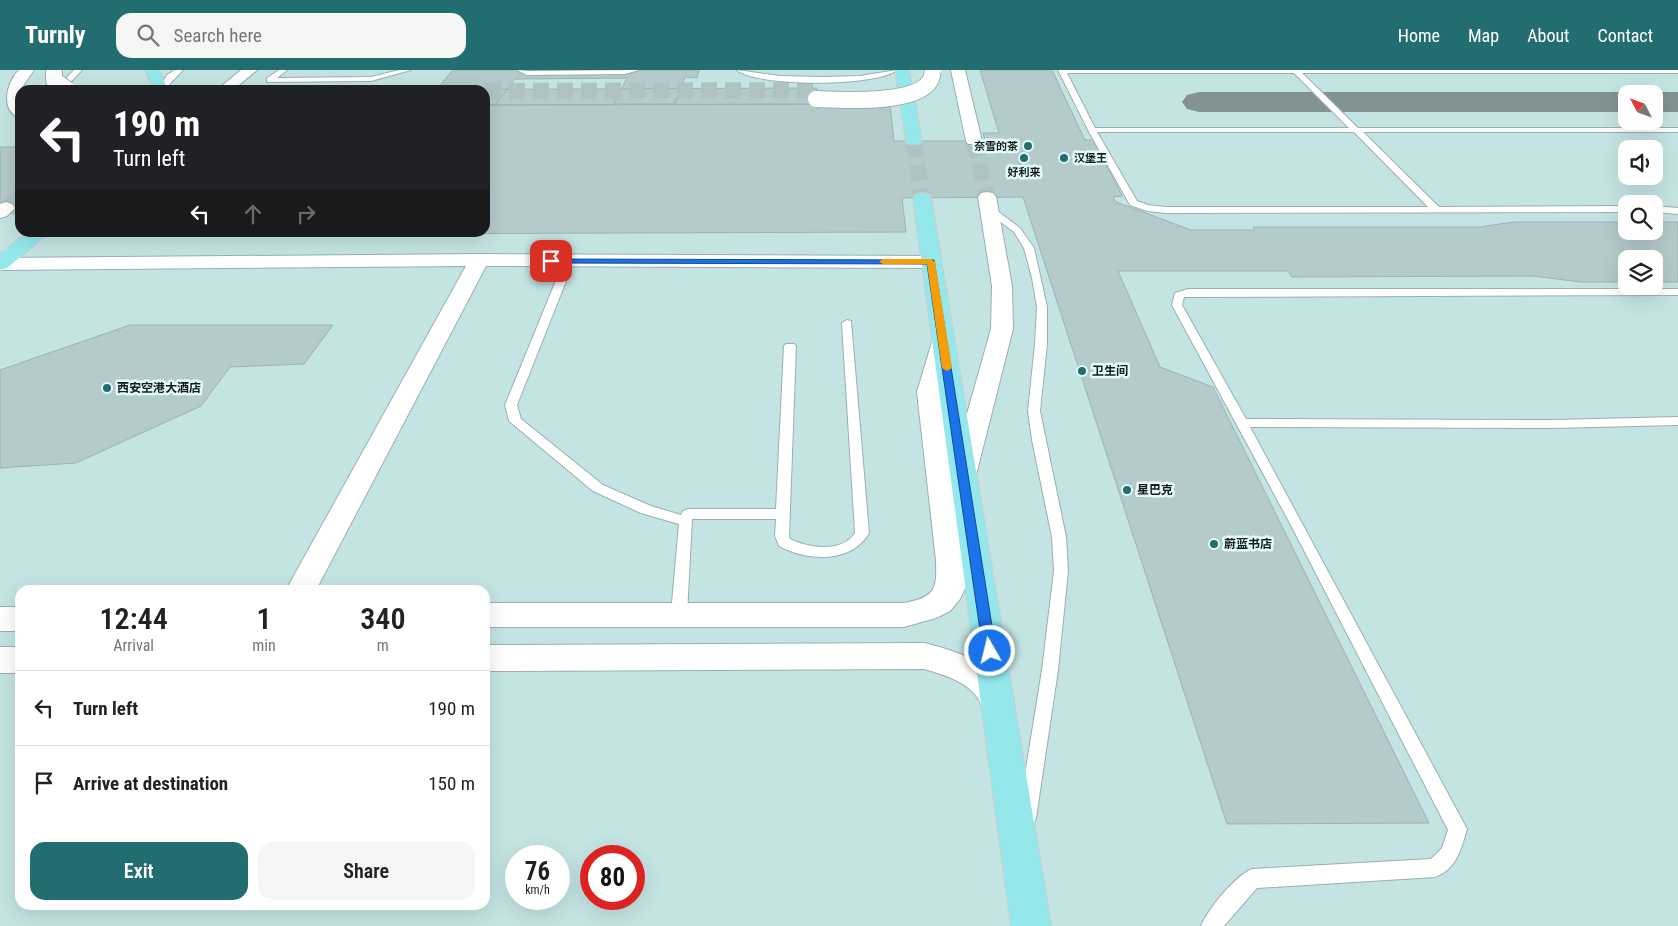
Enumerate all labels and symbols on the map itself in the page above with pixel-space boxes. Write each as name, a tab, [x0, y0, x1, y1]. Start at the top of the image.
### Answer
north arrow	[1618, 85, 1662, 130]
place label: 奈雪的茶	[974, 140, 1018, 153]
marker: 奈雪的茶	[1022, 140, 1034, 152]
marker: 好利来	[1018, 152, 1030, 164]
marker: 汉堡王	[1058, 152, 1070, 164]
place label: 汉堡王	[1074, 152, 1107, 165]
place label: 好利来	[1008, 166, 1041, 179]
pin	[530, 240, 572, 282]
place label: 卫生间	[1092, 364, 1128, 378]
marker: 卫生间	[1076, 365, 1088, 377]
place label: 西安空港大酒店	[117, 381, 201, 395]
marker: 西安空港大酒店	[101, 382, 113, 394]
place label: 星巴克	[1137, 483, 1173, 497]
marker: 星巴克	[1121, 484, 1133, 496]
place label: 蔚蓝书店	[1224, 537, 1272, 551]
marker: 蔚蓝书店	[1208, 538, 1220, 550]
position arrow	[963, 624, 1015, 676]
speed limit sign: 80	[580, 845, 645, 910]

